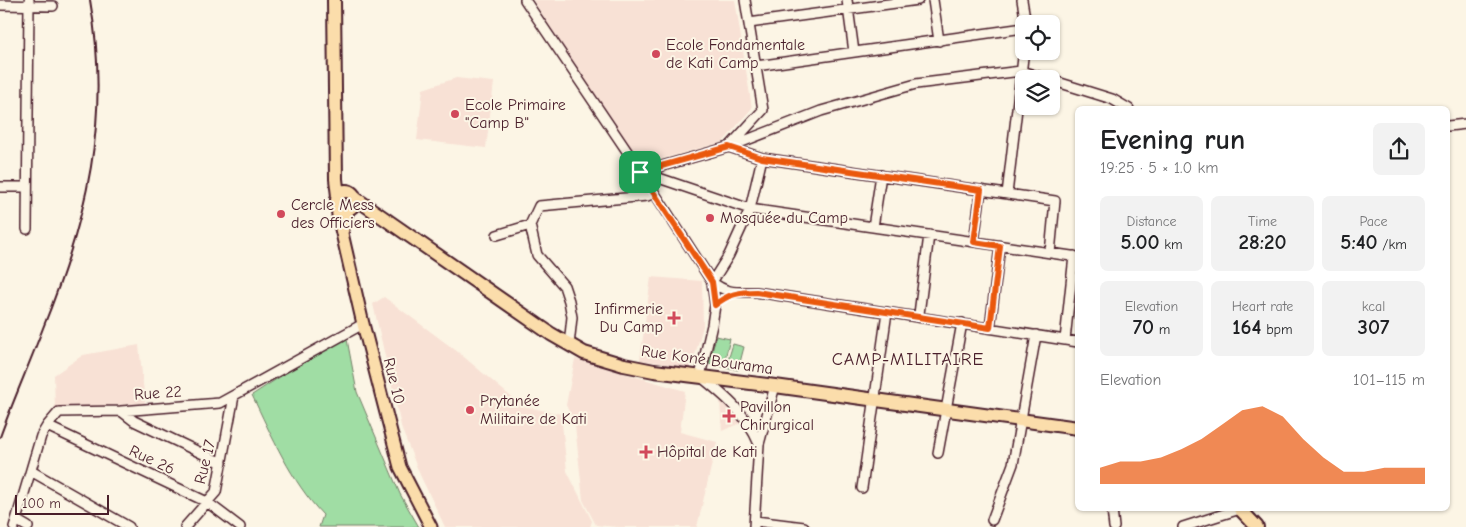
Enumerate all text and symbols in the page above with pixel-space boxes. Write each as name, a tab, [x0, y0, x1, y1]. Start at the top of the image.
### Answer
map controls	[1015, 15, 1060, 115]
button: locate	[1015, 15, 1060, 60]
place label: Ecole Fondamentale de Kati Camp	[666, 36, 805, 72]
marker: Ecole Fondamentale de Kati Camp	[650, 48, 662, 60]
button: layers	[1015, 70, 1060, 115]
place label: Ecole Primaire "Camp B"	[465, 96, 566, 132]
marker: Ecole Primaire "Camp B"	[449, 108, 461, 120]
button: share	[1373, 123, 1425, 175]
text: Evening run	[1100, 124, 1245, 156]
pin	[619, 151, 661, 193]
icon: arrive	[626, 158, 654, 186]
text: 19:25 · 5 × 1.0 km	[1100, 159, 1219, 177]
place label: Cercle Mess des Officiers	[291, 196, 375, 232]
marker: Cercle Mess des Officiers	[275, 208, 287, 220]
place label: Mosquée du Camp	[720, 209, 848, 227]
marker: Mosquée du Camp	[704, 212, 716, 224]
text: Distance	[1126, 213, 1177, 230]
text: Time	[1248, 213, 1277, 230]
text: Pace	[1359, 213, 1388, 230]
text: 5.00	[1120, 230, 1159, 254]
text: 28:20	[1238, 230, 1287, 254]
text: 5:40	[1340, 230, 1378, 254]
text: km	[1159, 236, 1183, 253]
text: /km	[1378, 236, 1407, 253]
text: Elevation	[1125, 298, 1178, 315]
text: Heart rate	[1232, 298, 1293, 315]
text: kcal	[1362, 298, 1385, 315]
place label: Infirmerie Du Camp	[594, 300, 663, 336]
marker: Infirmerie Du Camp	[667, 311, 681, 325]
text: 70	[1133, 315, 1154, 339]
text: 164	[1232, 315, 1261, 339]
text: 307	[1358, 315, 1389, 339]
text: m	[1154, 321, 1170, 338]
text: bpm	[1261, 321, 1293, 338]
street label: Rue Koné Bourama	[640, 342, 774, 378]
district label: CAMP-MILITAIRE	[832, 349, 984, 370]
street label: Rue 10	[380, 356, 408, 406]
text: Elevation	[1100, 371, 1161, 389]
text: 101–115 m	[1353, 371, 1425, 389]
street label: Rue 22	[134, 382, 182, 404]
place label: Prytanée Militaire de Kati	[480, 392, 587, 428]
place label: Pavillon Chirurgical	[740, 398, 814, 434]
marker: Prytanée Militaire de Kati	[464, 404, 476, 416]
marker: Pavillon Chirurgical	[722, 409, 736, 423]
street label: Rue 17	[191, 438, 219, 486]
street label: Rue 26	[126, 442, 178, 478]
place label: Hôpital de Kati	[657, 443, 758, 461]
marker: Hôpital de Kati	[639, 445, 653, 459]
scale bar	[15, 492, 109, 515]
text: 100 m	[22, 495, 61, 512]

